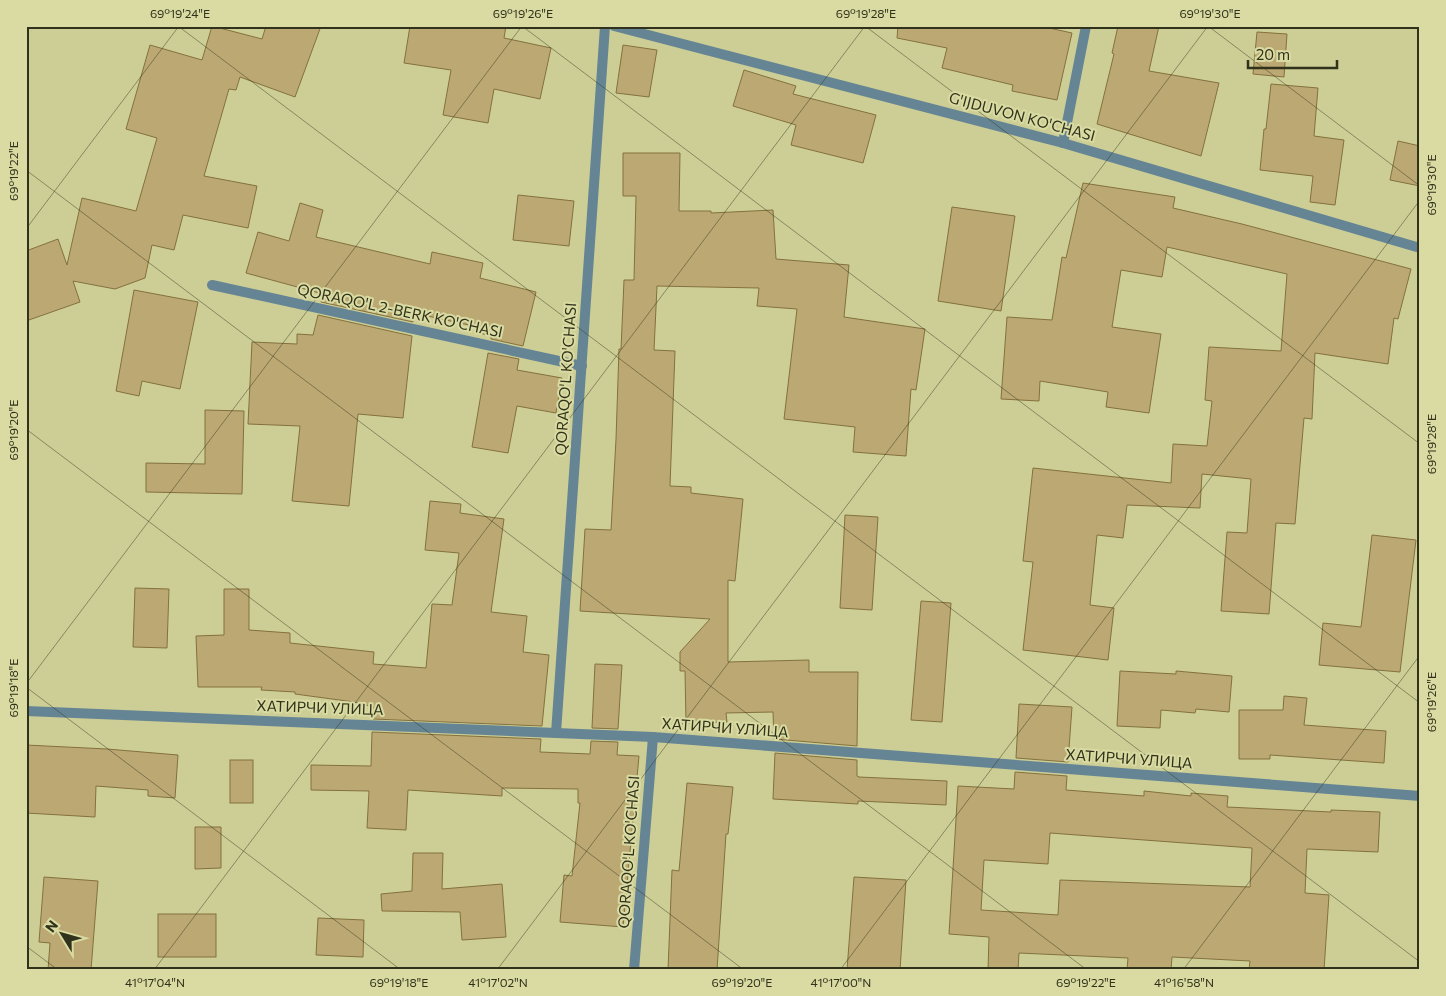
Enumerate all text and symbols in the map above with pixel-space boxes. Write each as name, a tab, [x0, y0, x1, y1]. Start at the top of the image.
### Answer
text: 69°19'24"E	[150, 6, 210, 20]
text: 69°19'26"E	[493, 6, 553, 20]
text: 69°19'28"E	[836, 6, 896, 20]
text: 69°19'30"E	[1179, 6, 1241, 20]
scale bar	[1248, 38, 1337, 70]
text: 20 m	[1256, 45, 1290, 63]
street label: G'IJDUVON KO'CHASI	[947, 88, 1097, 144]
text: 69°19'22"E	[6, 141, 20, 201]
text: 69°19'30"E	[1424, 154, 1438, 216]
street label: QORAQO'L 2-BERK KO'CHASI	[296, 279, 504, 341]
street label: QORAQO'L KO'CHASI	[551, 302, 579, 456]
text: 69°19'20"E	[6, 400, 20, 460]
text: 69°19'28"E	[1424, 414, 1438, 474]
text: 69°19'18"E	[6, 659, 20, 717]
text: 69°19'26"E	[1424, 672, 1438, 732]
street label: ХАТИРЧИ УЛИЦА	[256, 696, 384, 718]
street label: ХАТИРЧИ УЛИЦА	[661, 714, 789, 740]
street label: ХАТИРЧИ УЛИЦА	[1065, 745, 1193, 771]
street label: QORAQO'L KO'CHASI	[614, 775, 642, 929]
north arrow	[38, 908, 88, 958]
text: N	[41, 917, 61, 935]
text: 41°17'04"N	[125, 975, 185, 989]
text: 69°19'18"E	[370, 975, 428, 989]
text: 41°17'02"N	[468, 975, 528, 989]
text: 69°19'20"E	[712, 975, 772, 989]
text: 41°17'00"N	[811, 975, 871, 989]
text: 69°19'22"E	[1056, 975, 1116, 989]
text: 41°16'58"N	[1154, 975, 1214, 989]

